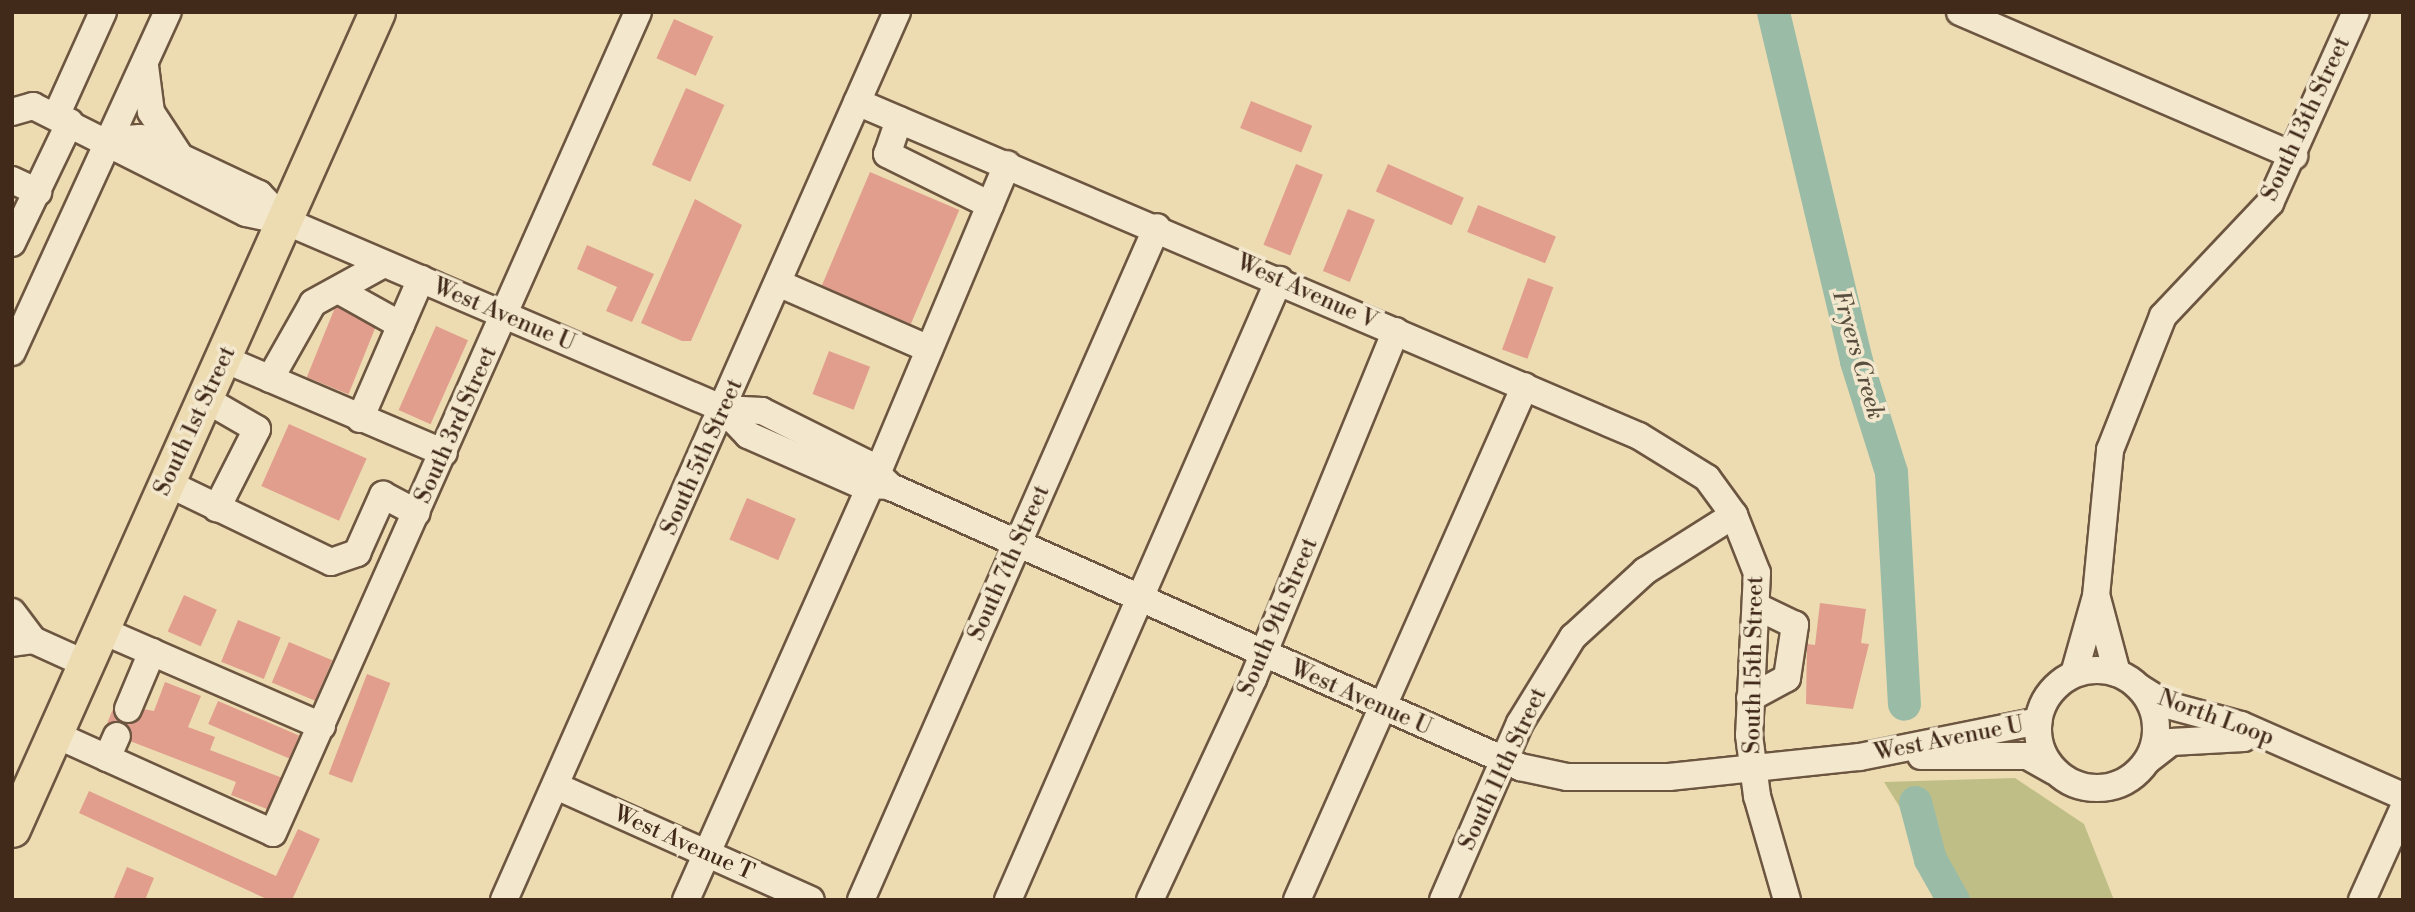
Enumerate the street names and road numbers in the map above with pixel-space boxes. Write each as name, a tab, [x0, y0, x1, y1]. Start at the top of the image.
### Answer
street label: South 13th Street	[2256, 32, 2356, 206]
street label: West Avenue V	[1232, 249, 1382, 335]
street label: West Avenue U	[429, 273, 579, 357]
street label: South 1st Street	[148, 342, 242, 500]
street label: South 3rd Street	[409, 342, 503, 508]
street label: South 5th Street	[655, 375, 749, 539]
street label: South 7th Street	[962, 481, 1056, 645]
street label: South 9th Street	[1232, 534, 1324, 700]
street label: South 15th Street	[1739, 576, 1769, 754]
street label: West Avenue U	[1286, 655, 1436, 741]
street label: South 11th Street	[1453, 683, 1553, 855]
street label: North Loop	[2154, 684, 2278, 752]
street label: West Avenue U	[1872, 711, 2026, 767]
street label: West Avenue T	[609, 800, 759, 886]

